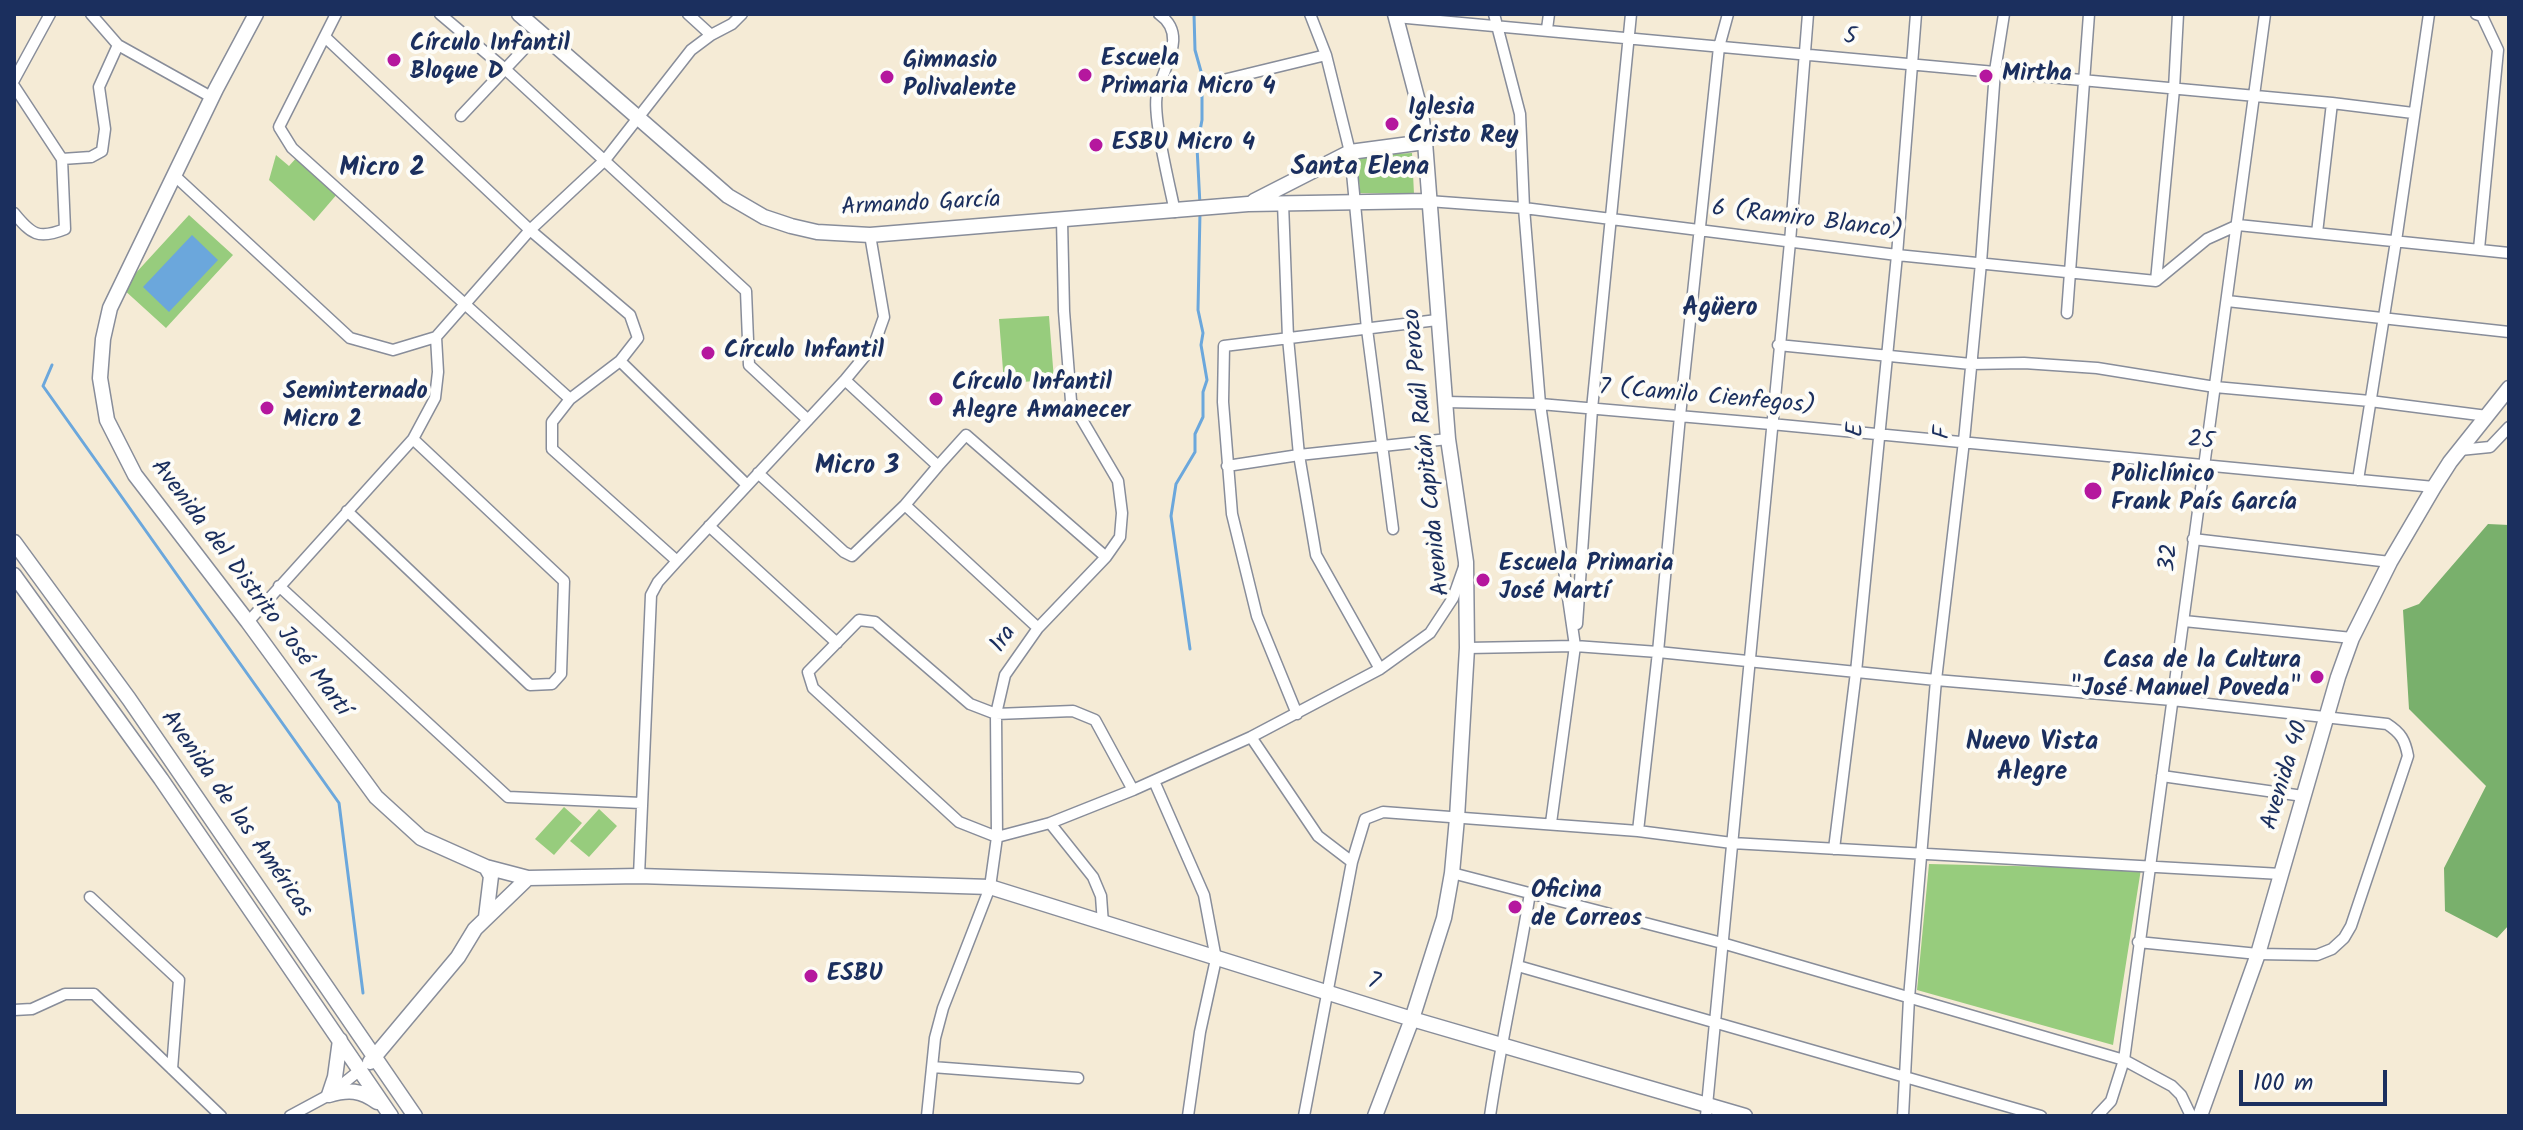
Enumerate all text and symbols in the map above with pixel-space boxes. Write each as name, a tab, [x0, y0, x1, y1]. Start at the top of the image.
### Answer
street label: 5	[1842, 24, 1858, 54]
place label: Círculo Infantil Bloque D	[410, 32, 570, 88]
place label: Escuela Primaria Micro 4	[1101, 47, 1275, 103]
place label: Gimnasio Polivalente	[903, 49, 1016, 105]
marker: Círculo Infantil Bloque D	[385, 51, 403, 69]
place label: Mirtha	[2002, 62, 2072, 90]
marker: Escuela Primaria Micro 4	[1076, 66, 1094, 84]
marker: Mirtha	[1977, 67, 1995, 85]
marker: Gimnasio Polivalente	[878, 68, 896, 86]
place label: Iglesia Cristo Rey	[1408, 96, 1519, 152]
marker: Iglesia Cristo Rey	[1383, 115, 1401, 133]
place label: ESBU Micro 4	[1112, 131, 1255, 159]
marker: ESBU Micro 4	[1087, 136, 1105, 154]
district label: Santa Elena	[1291, 154, 1429, 186]
district label: Micro 2	[339, 155, 425, 187]
street label: Armando García	[841, 187, 1001, 225]
street label: 6 (Ramiro Blanco)	[1710, 196, 1904, 248]
district label: Agüero	[1682, 295, 1758, 327]
street label: Avenida Capitán Raúl Perozo	[1400, 307, 1458, 597]
place label: Círculo Infantil	[724, 339, 884, 367]
marker: Círculo Infantil	[699, 344, 717, 362]
place label: Círculo Infantil Alegre Amanecer	[952, 371, 1131, 427]
street label: 7 (Camilo Cienfegos)	[1598, 375, 1816, 423]
place label: Seminternado Micro 2	[283, 380, 428, 436]
marker: Círculo Infantil Alegre Amanecer	[927, 390, 945, 408]
marker: Seminternado Micro 2	[258, 399, 276, 417]
street label: E	[1843, 422, 1873, 438]
street label: F	[1930, 425, 1960, 441]
street label: 25	[2186, 427, 2216, 459]
district label: Micro 3	[815, 453, 899, 485]
street label: Avenida del Distrito José Martí	[143, 455, 355, 723]
place label: Policlínico Frank País García	[2111, 463, 2297, 519]
marker: Policlínico Frank País García	[2082, 480, 2104, 502]
street label: 32	[2155, 543, 2187, 573]
place label: Escuela Primaria José Martí	[1499, 552, 1674, 608]
marker: Escuela Primaria José Martí	[1474, 571, 1492, 589]
street label: 1ra	[986, 621, 1024, 659]
place label: Casa de la Cultura "José Manuel Poveda"	[2070, 649, 2301, 705]
marker: Casa de la Cultura "José Manuel Poveda"	[2308, 668, 2326, 686]
street label: Avenida de las Américas	[153, 706, 317, 924]
street label: Avenida 40	[2257, 718, 2317, 834]
district label: Nuevo Vista Alegre	[1966, 729, 2098, 790]
place label: Oficina de Correos	[1531, 879, 1642, 935]
marker: Oficina de Correos	[1506, 898, 1524, 916]
place label: ESBU	[827, 962, 883, 990]
marker: ESBU	[802, 967, 820, 985]
street label: 7	[1363, 969, 1383, 999]
scale bar	[2243, 1054, 2391, 1104]
text: 100 m	[2253, 1064, 2313, 1103]

